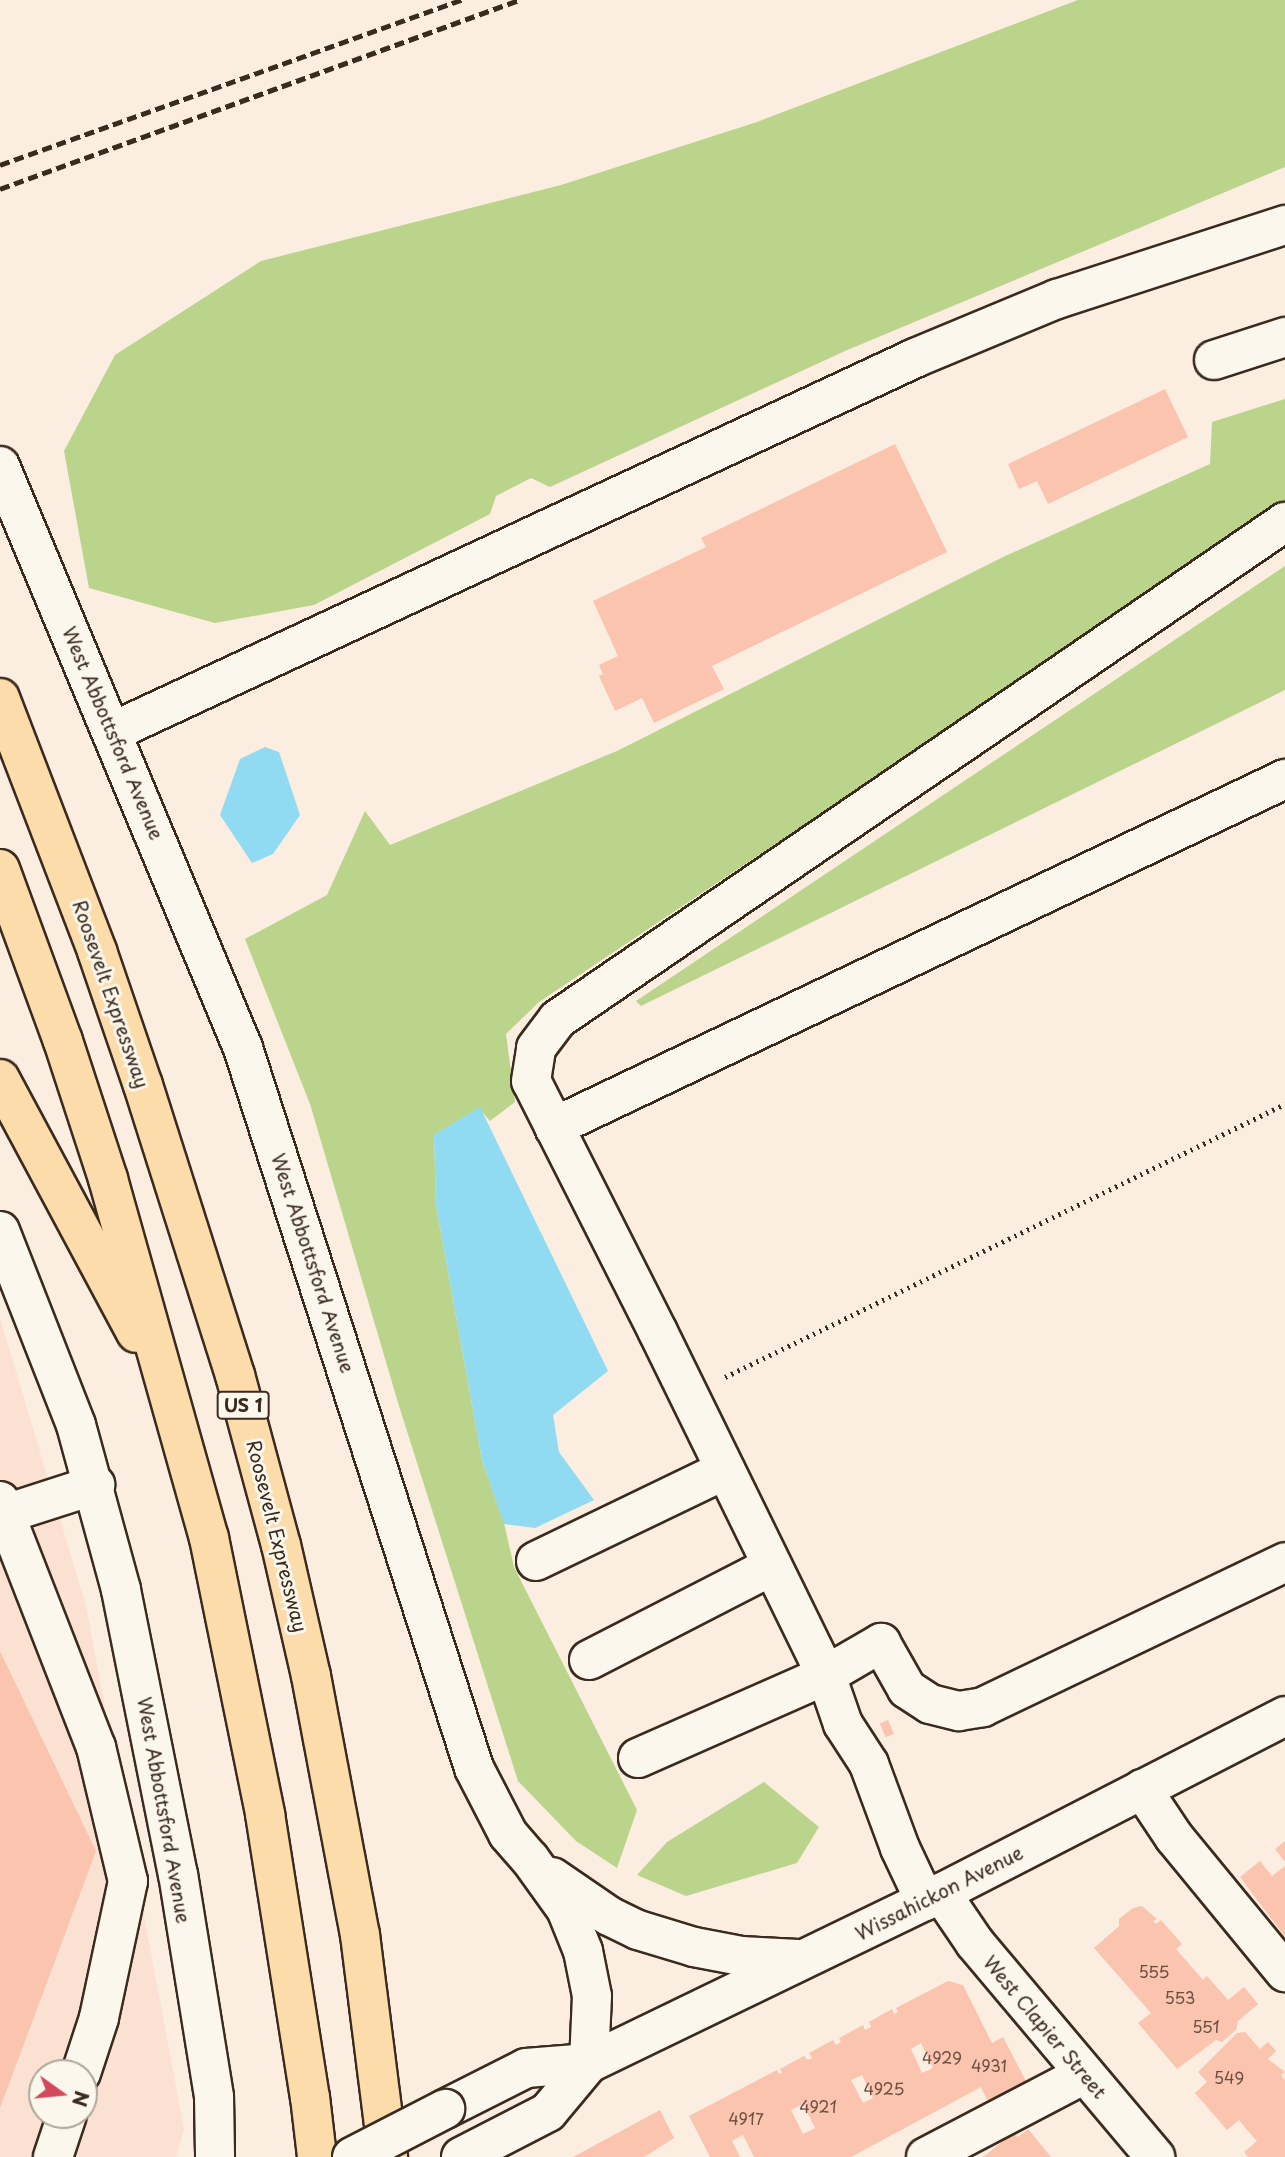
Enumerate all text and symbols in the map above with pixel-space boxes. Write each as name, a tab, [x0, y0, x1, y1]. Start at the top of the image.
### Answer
street label: West Abbottsford Avenue	[58, 623, 168, 843]
street label: Roosevelt Expressway	[68, 896, 154, 1092]
street label: West Abbottsford Avenue	[267, 1150, 359, 1376]
road number: US 1	[215, 1390, 271, 1420]
street label: Roosevelt Expressway	[242, 1437, 312, 1635]
street label: West Abbottsford Avenue	[133, 1695, 195, 1925]
street label: Wissahickon Avenue	[852, 1841, 1026, 1945]
street label: West Clapier Street	[979, 1951, 1111, 2103]
house number: 555	[1138, 1961, 1170, 1981]
house number: 553	[1165, 1987, 1195, 2007]
house number: 551	[1192, 2016, 1220, 2036]
house number: 4929	[922, 2047, 962, 2067]
house number: 4931	[971, 2055, 1007, 2075]
north arrow	[28, 2059, 98, 2129]
house number: 549	[1214, 2067, 1244, 2087]
house number: 4925	[863, 2078, 905, 2098]
text: N	[66, 2088, 97, 2110]
house number: 4921	[799, 2096, 837, 2116]
house number: 4917	[728, 2108, 764, 2128]

